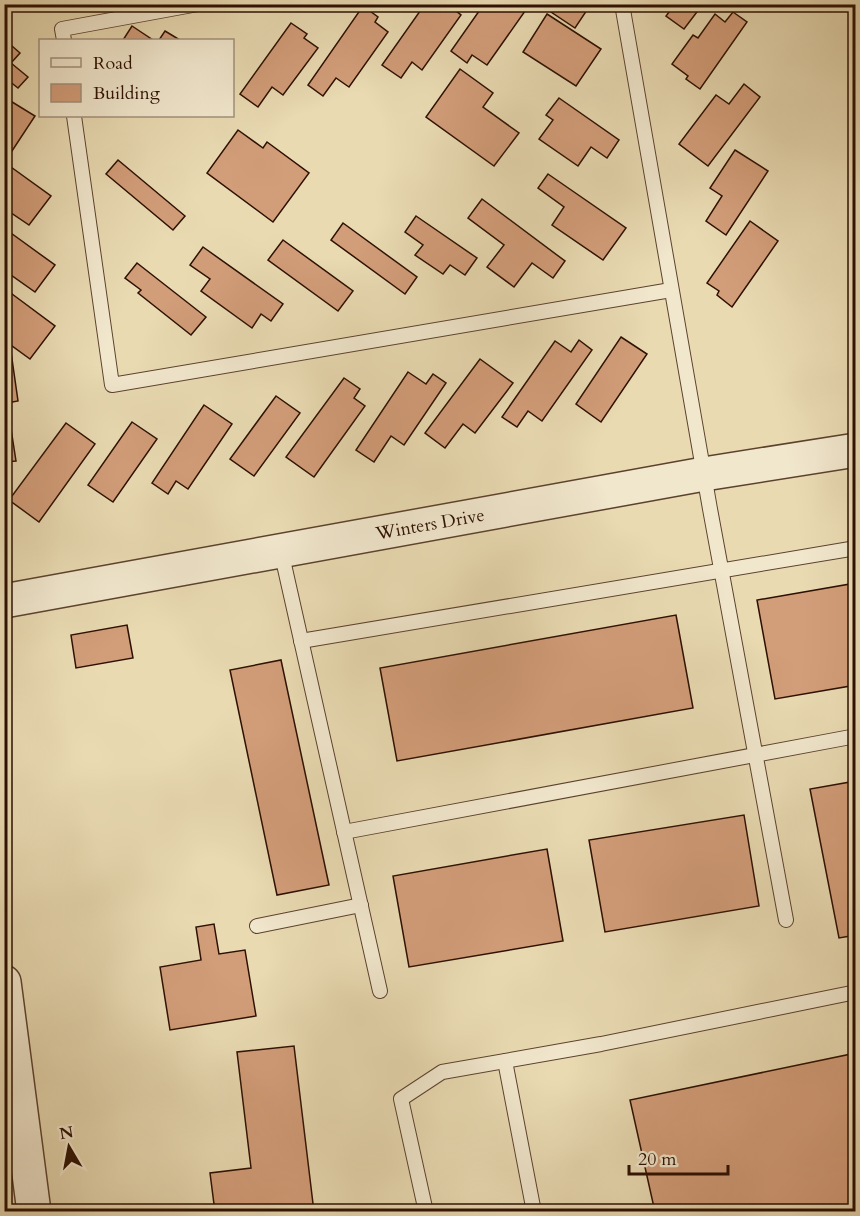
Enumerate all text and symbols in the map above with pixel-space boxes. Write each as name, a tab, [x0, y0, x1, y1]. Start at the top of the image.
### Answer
legend	[39, 39, 234, 117]
text: Road	[93, 51, 133, 76]
text: Building	[93, 81, 161, 106]
street label: Winters Drive	[373, 503, 486, 547]
north arrow	[39, 1117, 99, 1177]
text: N	[58, 1121, 75, 1145]
scale bar	[629, 1138, 728, 1176]
text: 20 m	[638, 1147, 677, 1172]

